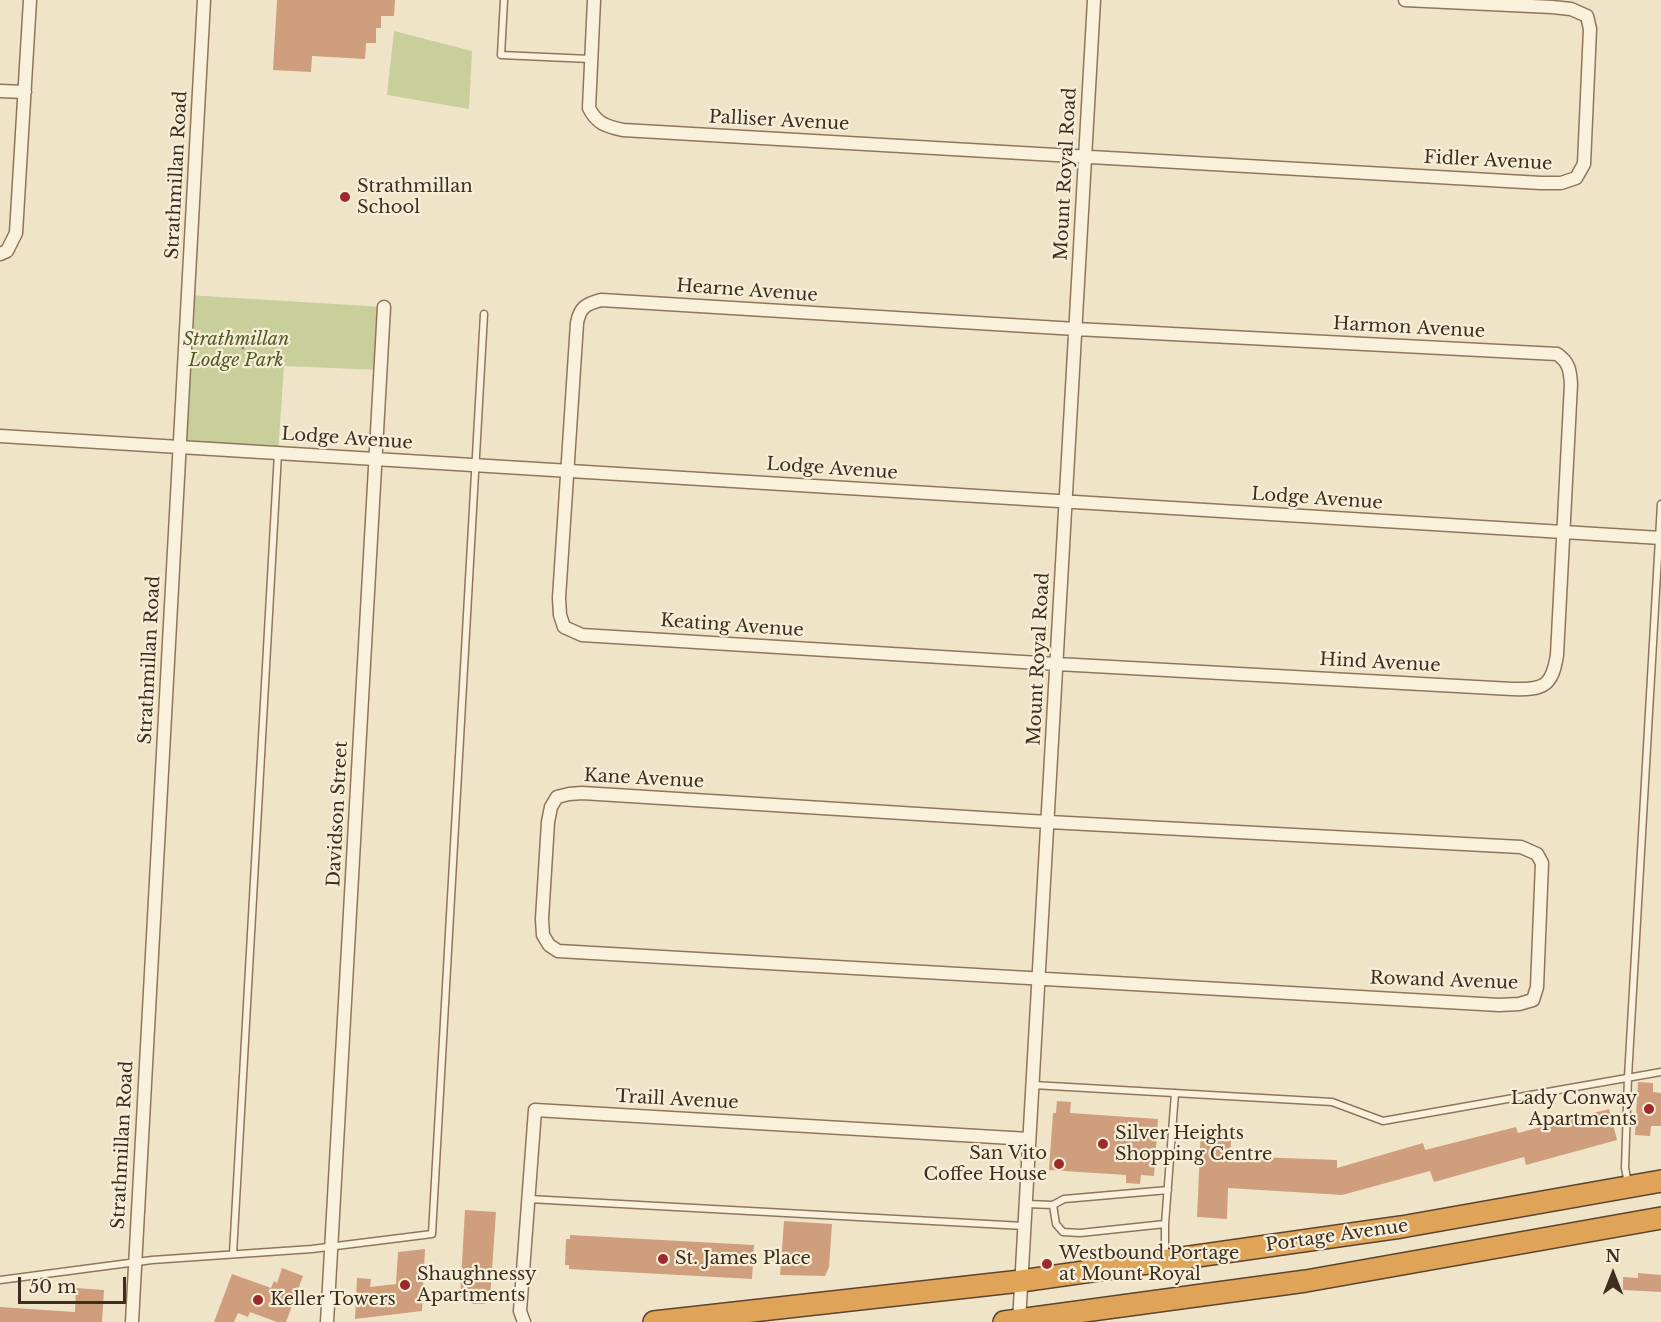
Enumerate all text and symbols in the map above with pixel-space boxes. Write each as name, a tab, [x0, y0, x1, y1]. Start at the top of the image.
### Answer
street label: Mount Royal Road	[1051, 87, 1081, 261]
street label: Strathmillan Road	[162, 90, 192, 260]
street label: Palliser Avenue	[708, 107, 850, 135]
street label: Fidler Avenue	[1423, 147, 1553, 175]
place label: Strathmillan School	[357, 176, 473, 219]
marker: Strathmillan School	[338, 190, 352, 204]
street label: Hearne Avenue	[676, 275, 818, 307]
street label: Harmon Avenue	[1332, 313, 1486, 343]
park label: Strathmillan Lodge Park	[183, 329, 289, 372]
street label: Lodge Avenue	[281, 424, 413, 454]
street label: Lodge Avenue	[766, 454, 898, 484]
street label: Lodge Avenue	[1251, 484, 1383, 514]
street label: Mount Royal Road	[1024, 572, 1054, 746]
street label: Strathmillan Road	[135, 575, 165, 745]
street label: Keating Avenue	[660, 610, 804, 642]
street label: Hind Avenue	[1319, 649, 1441, 677]
street label: Davidson Street	[323, 740, 353, 888]
street label: Kane Avenue	[583, 765, 705, 793]
street label: Rowand Avenue	[1369, 968, 1519, 994]
street label: Strathmillan Road	[108, 1060, 138, 1230]
street label: Traill Avenue	[615, 1086, 739, 1114]
place label: Lady Conway Apartments	[1511, 1088, 1637, 1130]
marker: Lady Conway Apartments	[1642, 1102, 1656, 1116]
place label: Silver Heights Shopping Centre	[1115, 1123, 1272, 1166]
marker: Silver Heights Shopping Centre	[1096, 1137, 1110, 1151]
place label: San Vito Coffee House	[924, 1143, 1047, 1186]
marker: San Vito Coffee House	[1052, 1157, 1066, 1171]
street label: Portage Avenue	[1264, 1215, 1410, 1257]
place label: Westbound Portage at Mount Royal	[1059, 1243, 1239, 1286]
north arrow	[1583, 1244, 1643, 1304]
text: N	[1605, 1246, 1621, 1266]
place label: St. James Place	[675, 1248, 811, 1270]
marker: St. James Place	[656, 1252, 670, 1266]
marker: Westbound Portage at Mount Royal	[1040, 1257, 1054, 1271]
place label: Shaughnessy Apartments	[417, 1264, 537, 1306]
scale bar	[21, 1265, 129, 1303]
text: 50 m	[29, 1276, 77, 1298]
marker: Shaughnessy Apartments	[398, 1278, 412, 1292]
place label: Keller Towers	[270, 1289, 396, 1311]
marker: Keller Towers	[251, 1293, 265, 1307]

